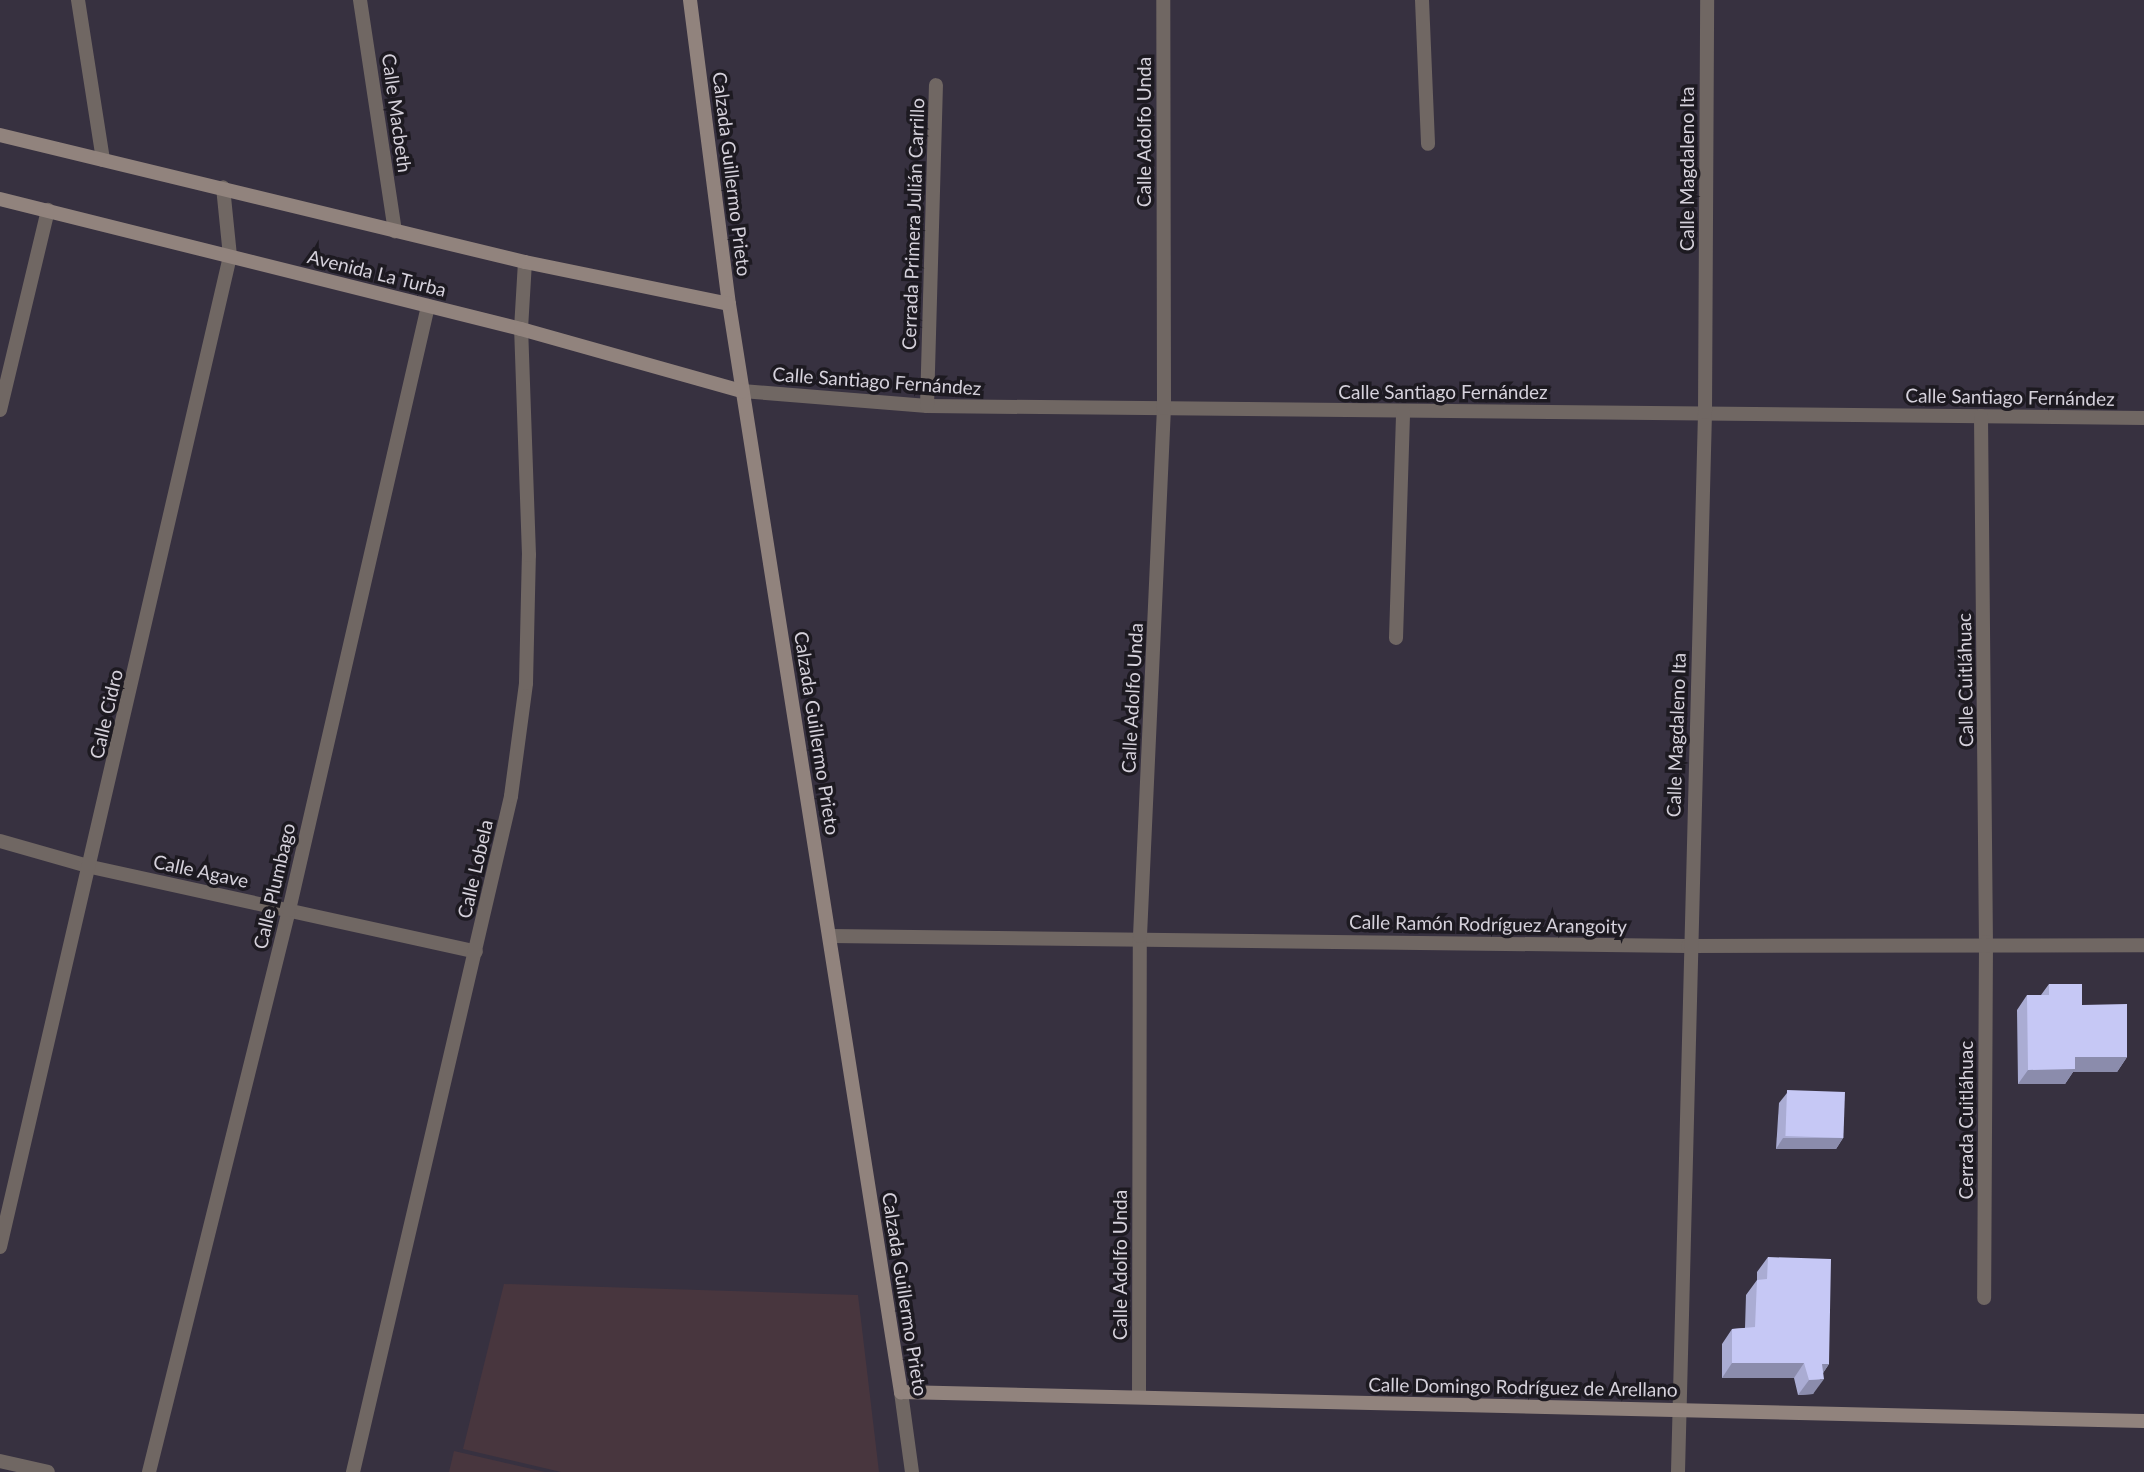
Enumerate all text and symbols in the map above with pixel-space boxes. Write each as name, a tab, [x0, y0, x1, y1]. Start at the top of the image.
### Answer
street label: Calle Macbeth	[377, 52, 417, 174]
street label: Calle Adolfo Unda	[1133, 57, 1155, 207]
street label: Calzada Guillermo Prieto	[708, 70, 756, 278]
street label: Calle Magdaleno Ita	[1676, 87, 1698, 251]
street label: Cerrada Primera Julián Carrillo	[897, 97, 929, 351]
street label: Avenida La Turba	[305, 245, 449, 301]
street label: Calle Santiago Fernández	[772, 362, 982, 400]
street label: Calle Santiago Fernández	[1338, 381, 1548, 403]
street label: Calle Santiago Fernández	[1905, 384, 2115, 410]
street label: Calle Cuitláhuac	[1952, 613, 1978, 747]
street label: Calle Adolfo Unda	[1117, 622, 1147, 774]
street label: Calzada Guillermo Prieto	[790, 630, 844, 836]
street label: Calle Magdaleno Ita	[1662, 652, 1690, 818]
street label: Calle Cidro	[85, 667, 127, 761]
street label: Calle Lobela	[453, 818, 497, 920]
street label: Calle Plumbago	[248, 821, 300, 951]
street label: Calle Agave	[151, 850, 251, 892]
street label: Calle Ramón Rodríguez Arangoity	[1349, 910, 1627, 938]
street label: Cerrada Cuitláhuac	[1955, 1041, 1977, 1199]
street label: Calle Adolfo Unda	[1109, 1190, 1131, 1340]
street label: Calzada Guillermo Prieto	[878, 1191, 932, 1397]
street label: Calle Domingo Rodríguez de Arellano	[1368, 1373, 1678, 1401]

